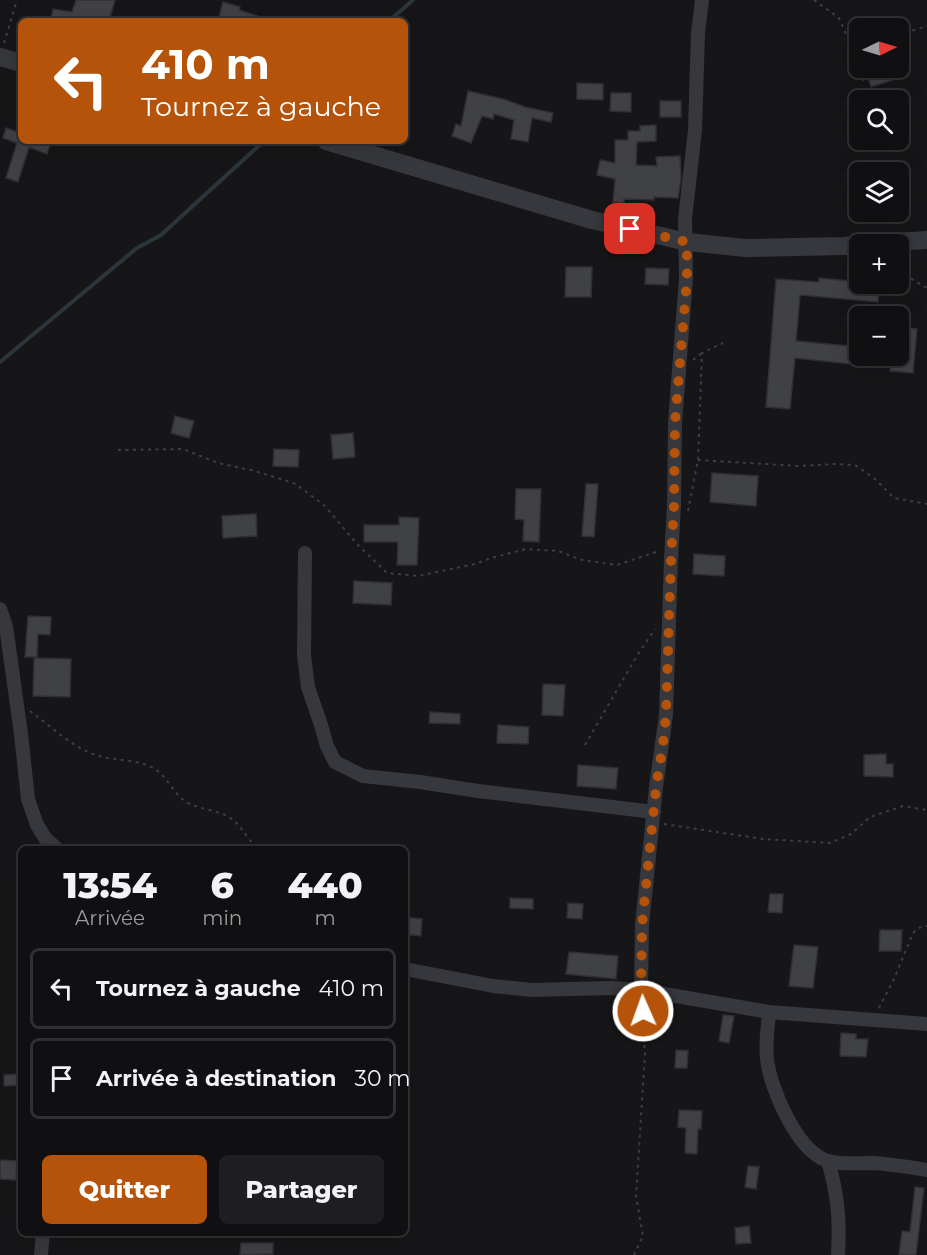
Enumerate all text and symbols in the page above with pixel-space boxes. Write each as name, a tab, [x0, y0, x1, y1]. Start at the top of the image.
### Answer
north arrow	[849, 18, 909, 78]
map controls	[849, 18, 909, 366]
text: 410 m	[141, 38, 270, 90]
icon: left	[42, 42, 120, 120]
text: Tournez à gauche	[141, 90, 381, 123]
button: search	[849, 90, 909, 150]
button: layers	[849, 162, 909, 222]
pin	[604, 203, 655, 254]
icon: arrive	[613, 212, 646, 245]
button: +	[849, 234, 909, 294]
button: −	[849, 306, 909, 366]
text: 13:54	[63, 863, 157, 907]
text: 6	[211, 863, 234, 907]
text: 440	[288, 863, 363, 907]
text: Arrivée	[75, 906, 145, 930]
text: min	[202, 906, 242, 930]
text: m	[315, 906, 336, 930]
icon: left	[45, 972, 78, 1005]
text: Tournez à gauche	[96, 975, 301, 1002]
text: 410 m	[319, 975, 384, 1002]
position arrow	[611, 979, 675, 1043]
icon: arrive	[45, 1062, 78, 1095]
text: Arrivée à destination	[96, 1065, 336, 1092]
text: 30 m	[354, 1065, 411, 1092]
button: Quitter	[42, 1155, 207, 1224]
button: Partager	[219, 1155, 384, 1224]

